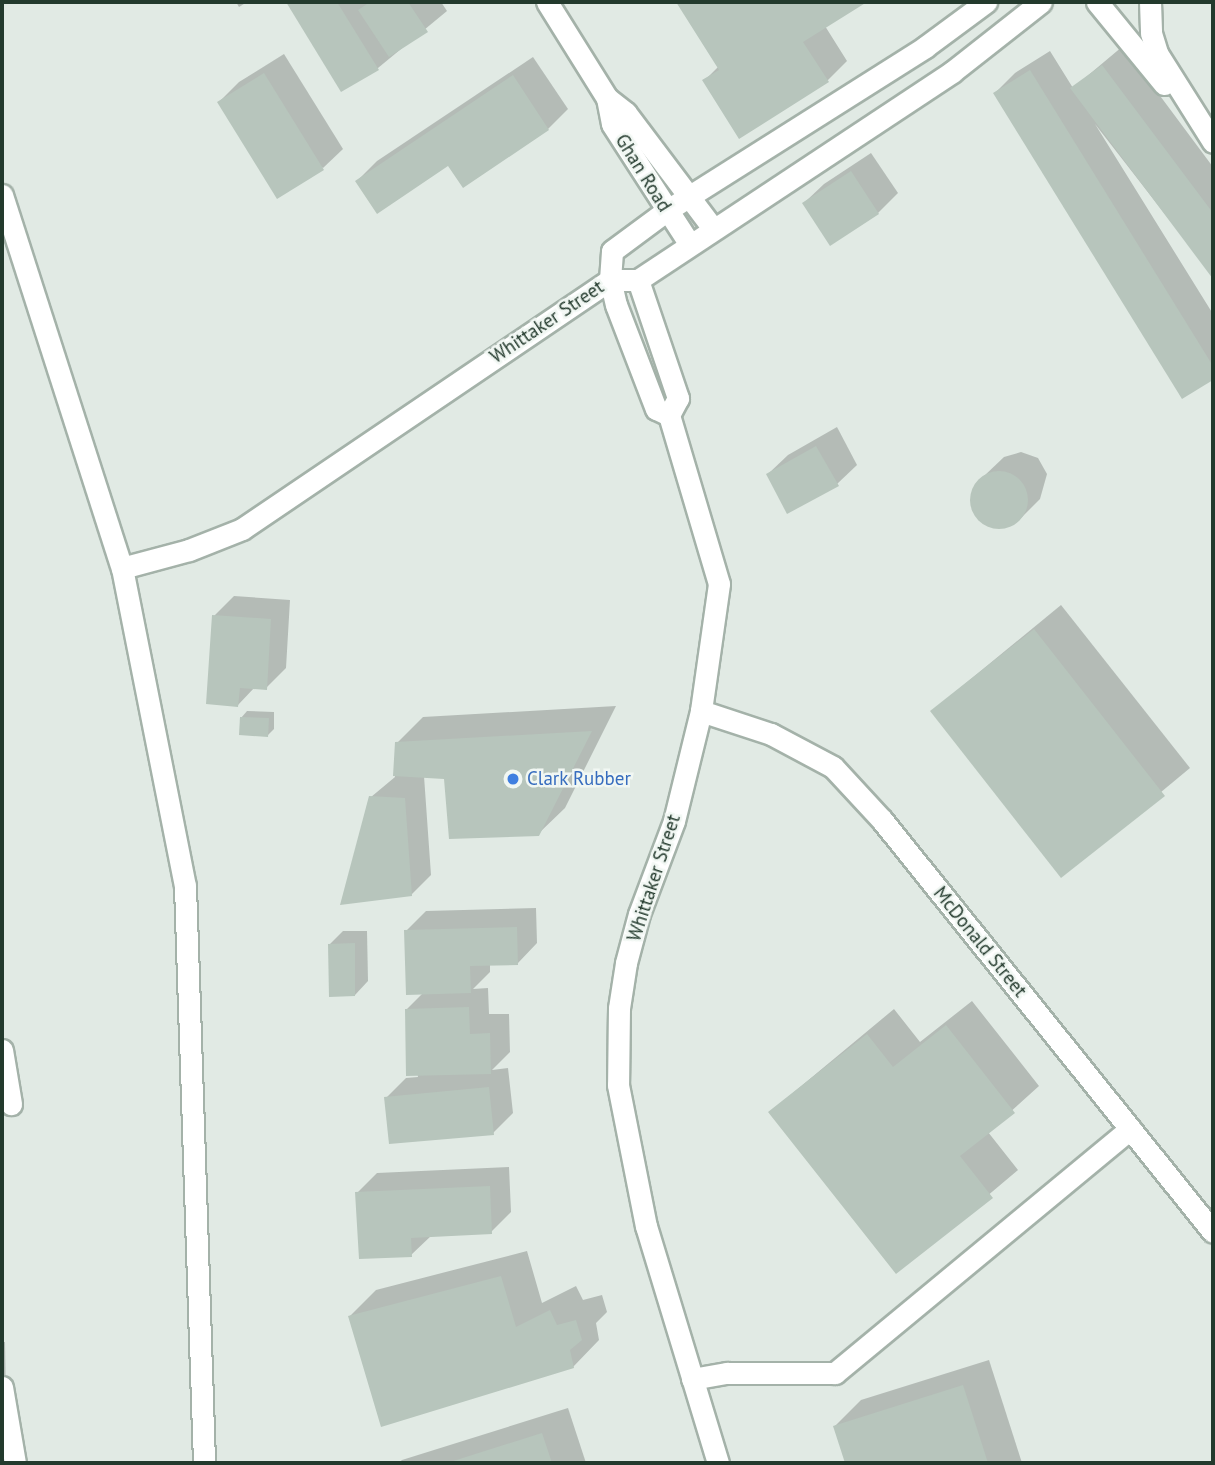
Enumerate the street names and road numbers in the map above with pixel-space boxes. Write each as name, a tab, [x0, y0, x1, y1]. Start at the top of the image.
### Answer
street label: Ghan Road	[610, 130, 676, 216]
street label: Whittaker Street	[486, 276, 608, 368]
street label: Whittaker Street	[623, 812, 685, 944]
street label: McDonald Street	[929, 882, 1031, 1002]

